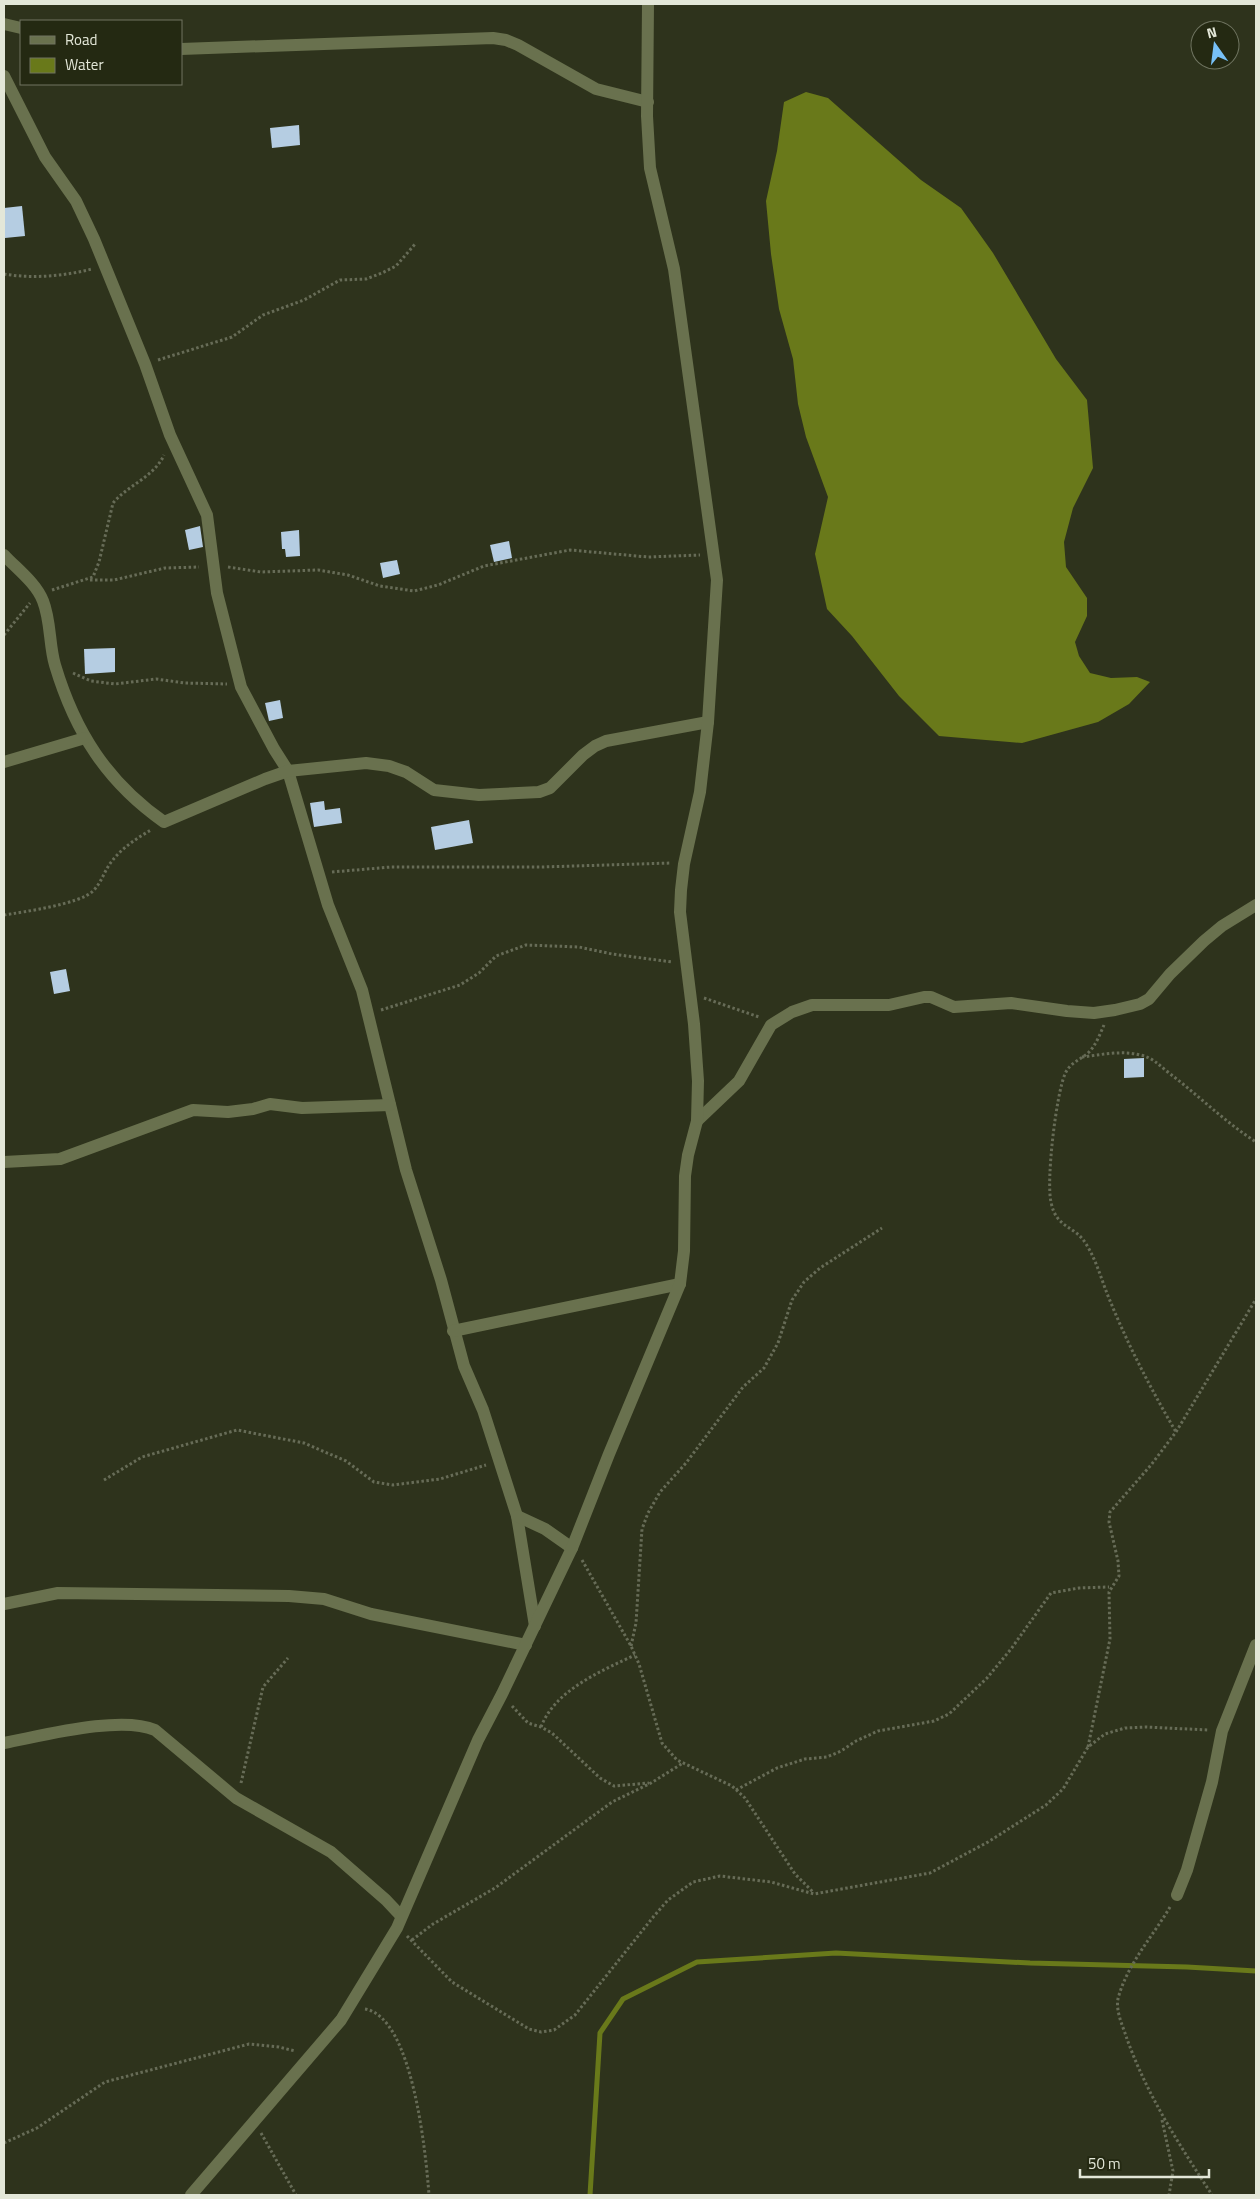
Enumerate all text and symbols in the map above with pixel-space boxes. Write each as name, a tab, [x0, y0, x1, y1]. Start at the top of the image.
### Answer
legend	[20, 20, 182, 85]
north arrow	[1190, 20, 1240, 70]
text: N	[1204, 21, 1219, 43]
text: Road	[65, 28, 97, 51]
text: Water	[65, 53, 104, 76]
scale bar	[1080, 2146, 1209, 2178]
text: 50 m	[1088, 2152, 1121, 2175]

